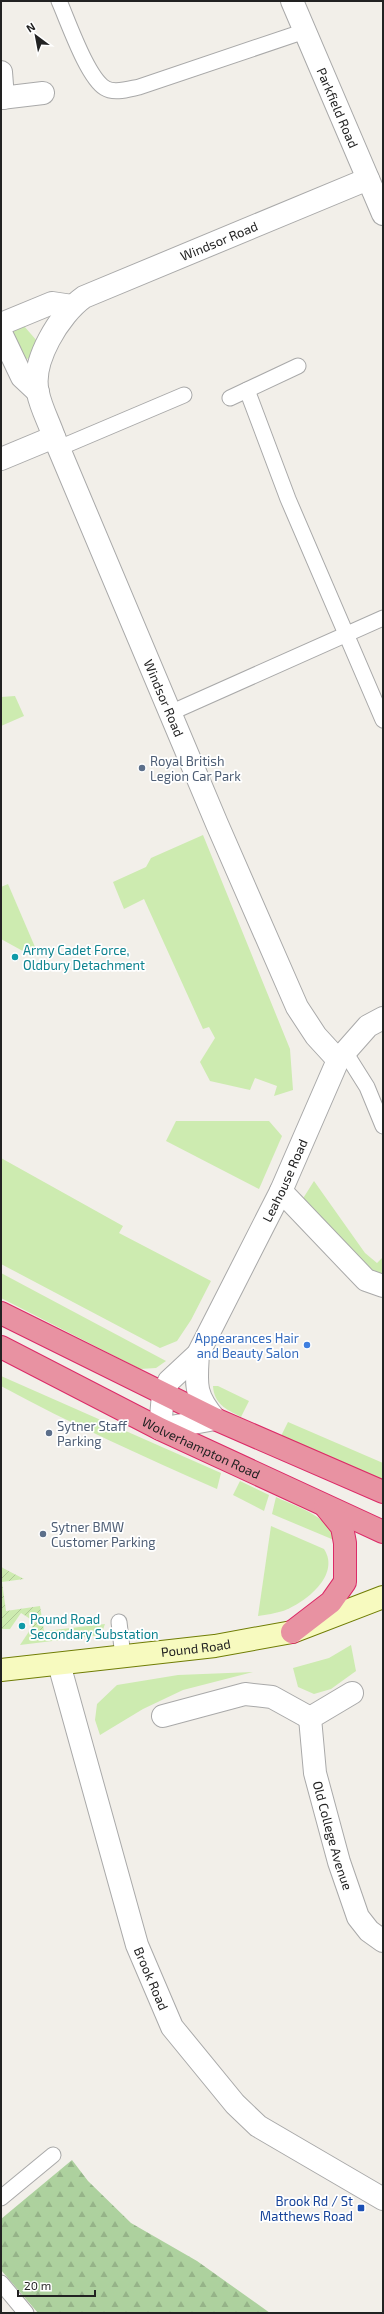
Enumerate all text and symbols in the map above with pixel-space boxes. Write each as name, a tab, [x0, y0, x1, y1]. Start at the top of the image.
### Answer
north arrow	[16, 16, 56, 56]
text: N	[24, 19, 37, 35]
street label: Parkfield Road	[313, 65, 362, 150]
street label: Windsor Road	[178, 218, 260, 264]
street label: Windsor Road	[141, 657, 187, 739]
place label: Royal British Legion Car Park	[150, 753, 241, 784]
marker: Royal British Legion Car Park	[137, 763, 147, 773]
place label: Army Cadet Force, Oldbury Detachment	[23, 942, 145, 973]
marker: Army Cadet Force, Oldbury Detachment	[10, 952, 20, 962]
street label: Leahouse Road	[259, 1137, 311, 1225]
place label: Appearances Hair and Beauty Salon	[195, 1330, 299, 1361]
marker: Appearances Hair and Beauty Salon	[302, 1340, 312, 1350]
street label: Wolverhampton Road	[139, 1413, 263, 1482]
place label: Sytner Staff Parking	[57, 1418, 128, 1449]
marker: Sytner Staff Parking	[44, 1428, 54, 1438]
place label: Sytner BMW Customer Parking	[51, 1519, 156, 1550]
marker: Sytner BMW Customer Parking	[38, 1529, 48, 1539]
place label: Pound Road Secondary Substation	[30, 1611, 159, 1642]
marker: Pound Road Secondary Substation	[17, 1621, 27, 1631]
street label: Pound Road	[160, 1635, 232, 1660]
street label: Old College Avenue	[309, 1779, 356, 1892]
street label: Brook Road	[131, 1944, 172, 2013]
place label: Brook Rd / St Matthews Road	[260, 2193, 353, 2224]
marker: Brook Rd / St Matthews Road	[356, 2203, 366, 2213]
scale bar	[18, 2272, 95, 2298]
text: 20 m	[24, 2278, 51, 2292]

